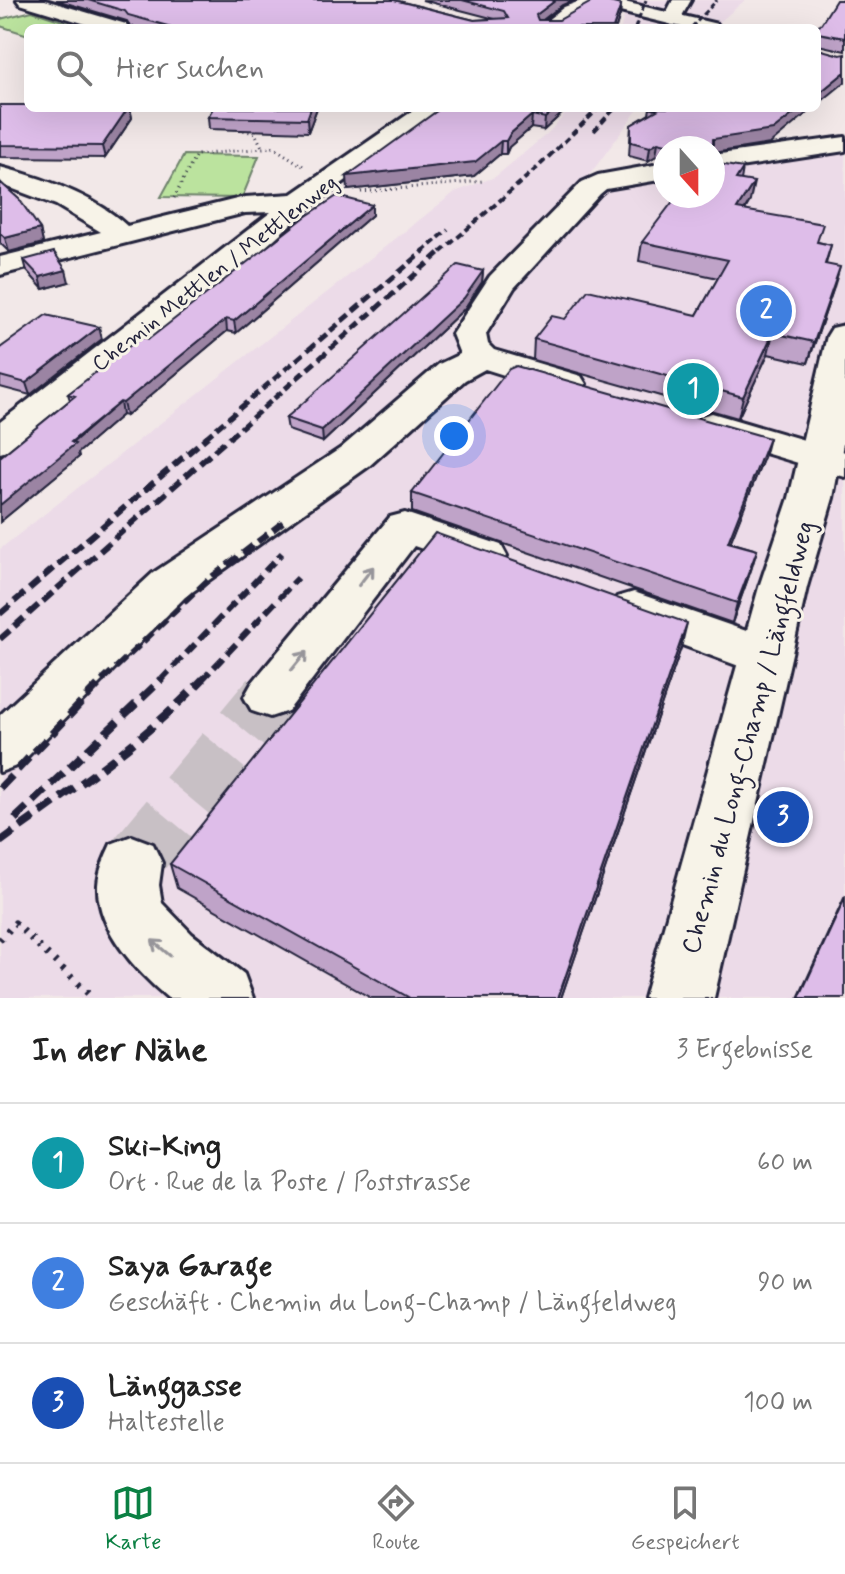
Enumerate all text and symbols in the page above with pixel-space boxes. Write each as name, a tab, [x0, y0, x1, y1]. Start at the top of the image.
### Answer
search box	[24, 24, 821, 112]
icon: search	[52, 46, 96, 90]
text: Hier suchen	[116, 49, 264, 88]
north arrow	[653, 136, 725, 208]
street label: Chemin Mettlen / Mettlenweg	[87, 169, 344, 379]
pin: 2	[740, 281, 792, 341]
pin: 1	[667, 359, 719, 419]
your location	[434, 416, 474, 456]
street label: Chemin du Long-Champ / Längfeldweg	[675, 517, 826, 959]
one-way arrow	[358, 566, 375, 587]
one-way arrow	[290, 651, 308, 672]
pin: 3	[757, 787, 809, 847]
one-way arrow	[151, 939, 172, 957]
text: In der Nähe	[32, 1028, 207, 1073]
text: 3 Ergebnisse	[676, 1033, 813, 1067]
text: Ski-King	[108, 1127, 221, 1166]
text: 1	[52, 1146, 64, 1180]
text: 60 m	[757, 1146, 813, 1180]
text: Ort · Rue de la Poste / Poststrasse	[108, 1166, 471, 1200]
text: Saya Garage	[108, 1247, 272, 1286]
text: 2	[52, 1266, 64, 1300]
text: 90 m	[758, 1266, 813, 1300]
text: Geschäft · Chemin du Long-Champ / Längfeldweg	[108, 1286, 677, 1320]
text: Länggasse	[108, 1367, 242, 1406]
text: 3	[52, 1386, 64, 1420]
text: 100 m	[743, 1386, 813, 1420]
text: Haltestelle	[108, 1406, 225, 1440]
tab: Karte	[105, 1481, 162, 1557]
tab: Route	[372, 1481, 420, 1557]
tab: Gespeichert	[631, 1481, 740, 1557]

